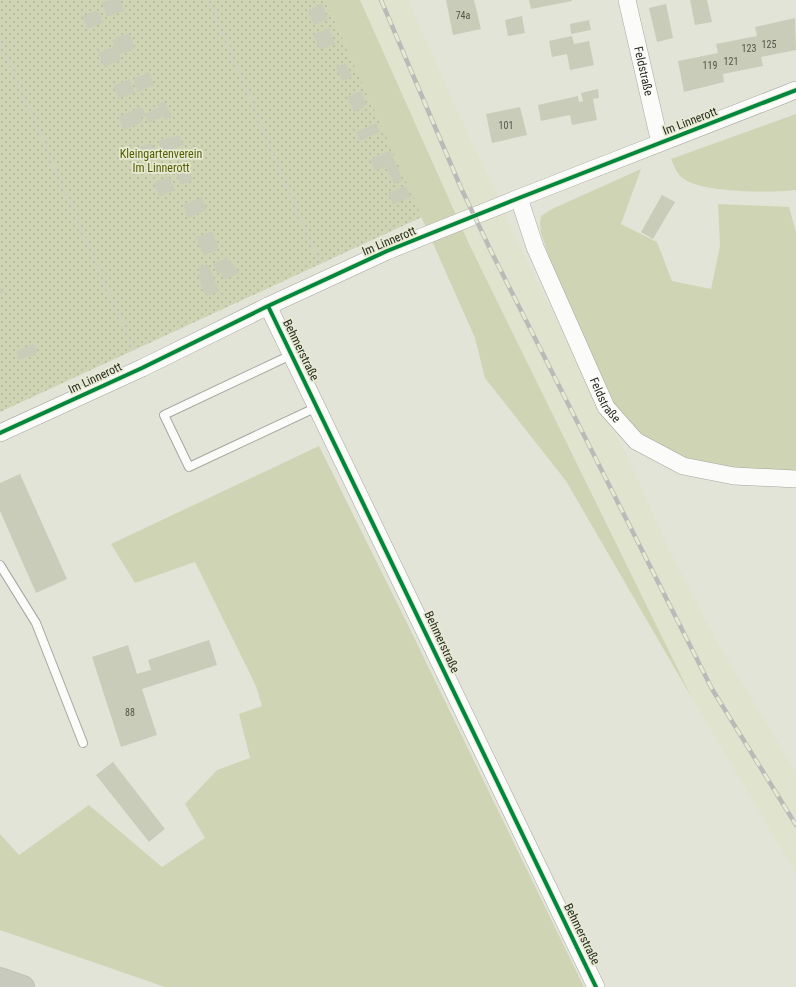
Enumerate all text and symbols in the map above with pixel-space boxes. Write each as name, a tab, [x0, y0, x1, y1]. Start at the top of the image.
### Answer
house number: 74a	[456, 10, 471, 21]
house number: 125	[762, 39, 776, 50]
house number: 123	[742, 43, 756, 54]
street label: Feldstraße	[631, 45, 656, 97]
house number: 121	[724, 56, 738, 67]
house number: 119	[703, 60, 717, 71]
street label: Im Linnerott	[661, 104, 720, 138]
house number: 101	[499, 120, 513, 131]
park label: Kleingartenverein Im Linnerott	[120, 147, 202, 175]
street label: Im Linnerott	[360, 223, 418, 259]
street label: Behmerstraße	[280, 317, 322, 383]
street label: Im Linnerott	[66, 359, 124, 396]
street label: Feldstraße	[587, 375, 624, 426]
street label: Behmerstraße	[422, 609, 463, 675]
house number: 88	[125, 707, 135, 718]
street label: Behmerstraße	[561, 901, 603, 967]

